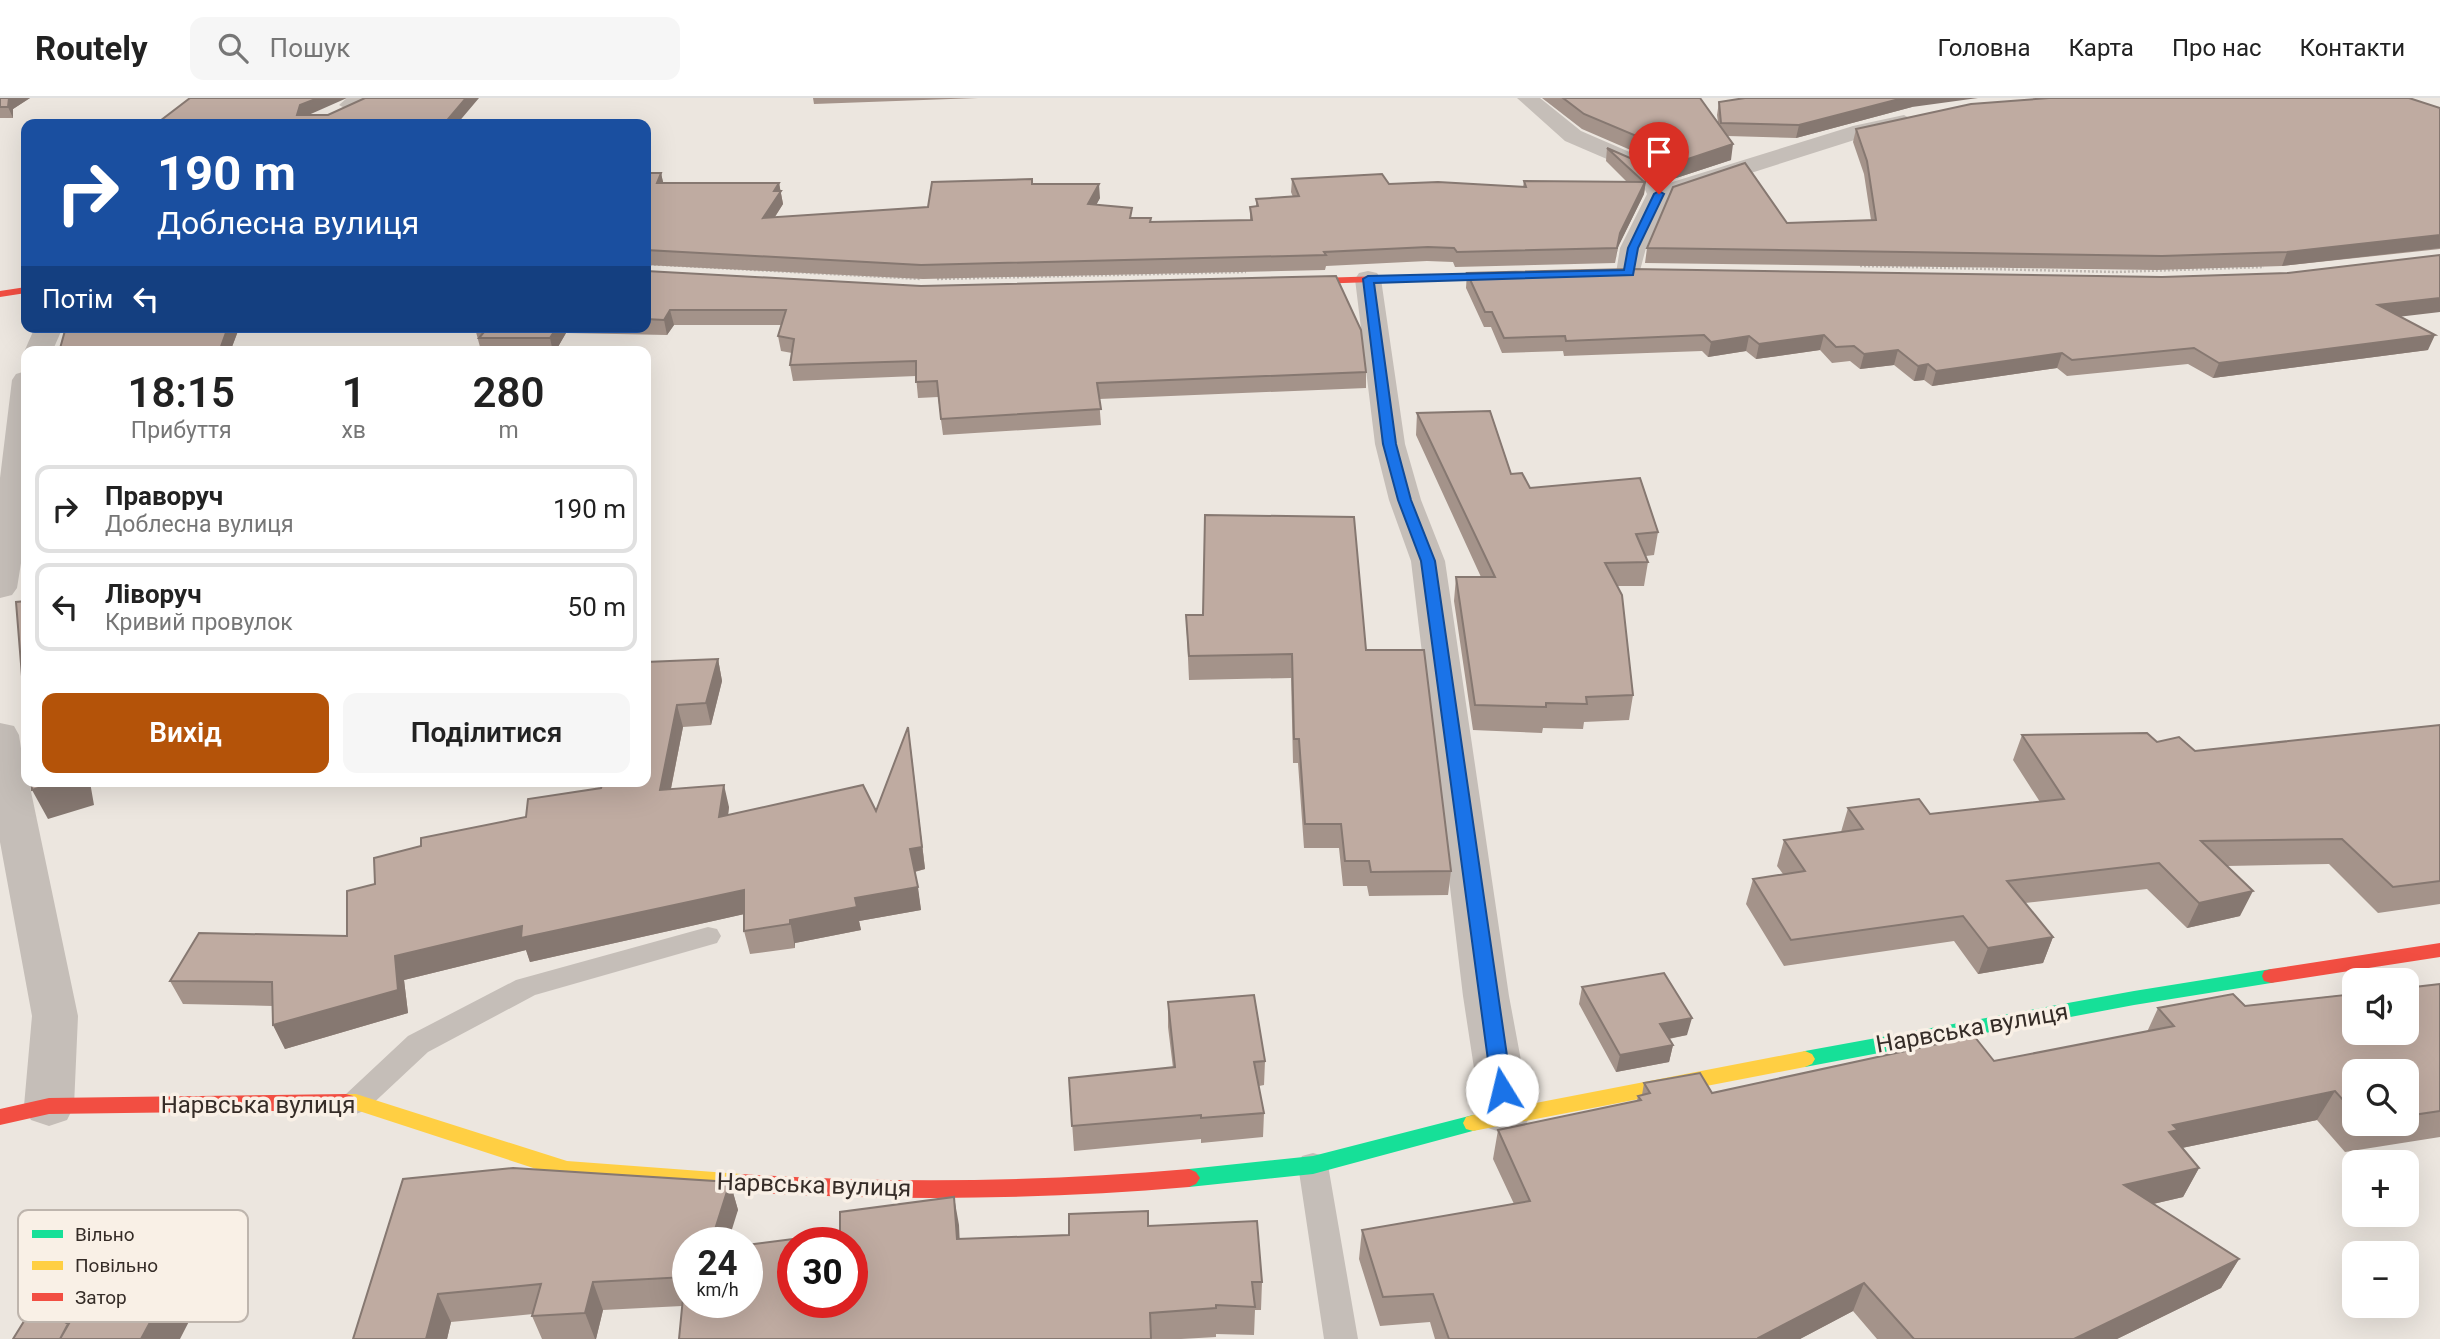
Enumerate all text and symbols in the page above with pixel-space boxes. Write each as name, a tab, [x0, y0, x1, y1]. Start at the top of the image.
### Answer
search box	[190, 17, 680, 80]
text: Routely	[35, 29, 148, 68]
icon: search	[214, 29, 252, 67]
text: Пошук	[270, 33, 350, 63]
text: Головна	[1938, 34, 2030, 62]
text: Карта	[2068, 34, 2134, 62]
text: Про нас	[2172, 34, 2262, 62]
text: Контакти	[2300, 34, 2405, 62]
pin	[1629, 122, 1689, 194]
icon: arrive	[1640, 133, 1678, 171]
text: 190 m	[157, 145, 296, 202]
icon: right	[42, 147, 133, 238]
text: Доблесна вулиця	[157, 204, 419, 242]
icon: left	[127, 280, 165, 318]
text: Потім	[42, 284, 113, 314]
text: 18:15	[128, 368, 235, 417]
text: 1	[342, 368, 366, 417]
text: 280	[472, 368, 544, 417]
text: Прибуття	[131, 417, 232, 444]
text: хв	[341, 417, 366, 444]
text: m	[498, 417, 519, 444]
text: Праворуч	[105, 481, 223, 511]
icon: right	[46, 490, 84, 528]
text: 190 m	[553, 494, 626, 524]
text: Доблесна вулиця	[105, 511, 294, 538]
text: Ліворуч	[105, 579, 202, 609]
icon: left	[46, 588, 84, 626]
text: 50 m	[568, 592, 626, 622]
text: Кривий провулок	[105, 609, 293, 636]
button: Вихід	[42, 693, 329, 773]
button: Поділитися	[343, 693, 630, 773]
map controls	[2342, 968, 2419, 1318]
button: sound	[2342, 968, 2419, 1045]
street label: Нарвська вулиця	[1874, 997, 2070, 1059]
position arrow	[1465, 1053, 1539, 1127]
button: search	[2342, 1059, 2419, 1136]
street label: Нарвська вулиця	[161, 1091, 355, 1119]
button: +	[2342, 1150, 2419, 1227]
street label: Нарвська вулиця	[716, 1168, 912, 1202]
legend	[18, 1210, 248, 1322]
text: Вільно	[75, 1223, 135, 1246]
speed limit sign: 30	[777, 1227, 868, 1318]
button: −	[2342, 1241, 2419, 1318]
text: 24	[697, 1243, 738, 1284]
text: Повільно	[75, 1254, 158, 1277]
text: km/h	[696, 1279, 739, 1300]
text: Затор	[75, 1286, 127, 1309]

